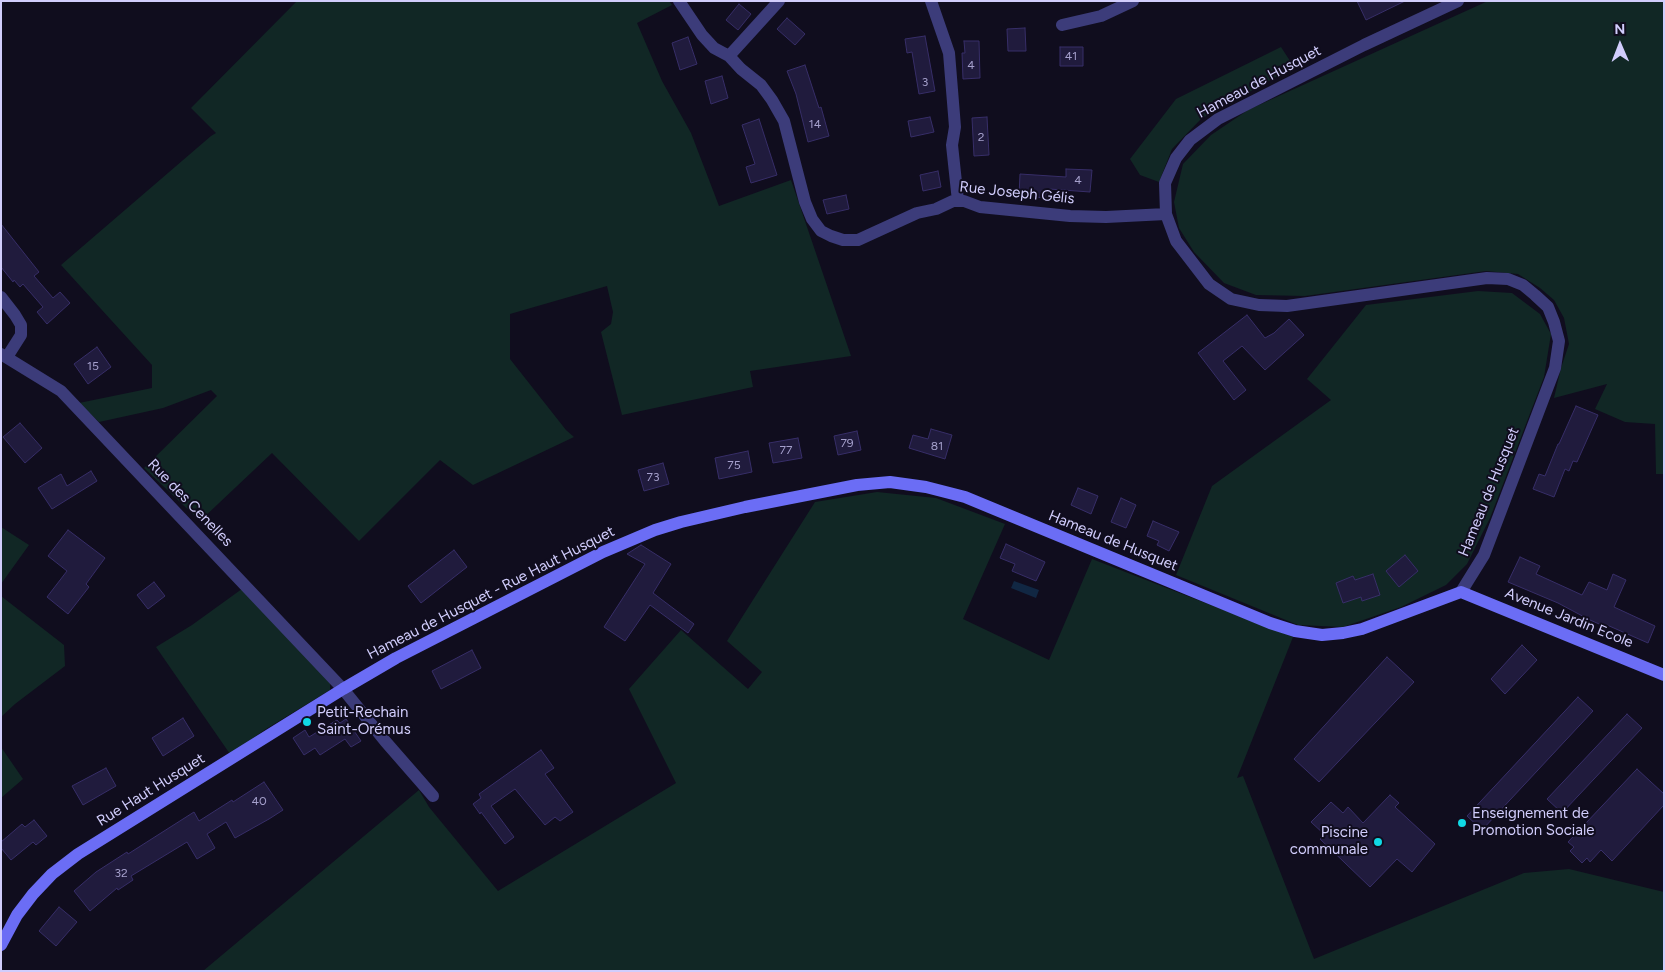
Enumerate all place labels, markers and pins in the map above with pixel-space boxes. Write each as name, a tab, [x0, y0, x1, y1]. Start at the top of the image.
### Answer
place label: Petit-Rechain Saint-Orémus	[317, 704, 411, 739]
marker: Petit-Rechain Saint-Orémus	[301, 716, 313, 728]
place label: Enseignement de Promotion Sociale	[1472, 805, 1594, 840]
marker: Enseignement de Promotion Sociale	[1456, 817, 1468, 829]
place label: Piscine communale	[1290, 824, 1368, 859]
marker: Piscine communale	[1372, 836, 1384, 848]

